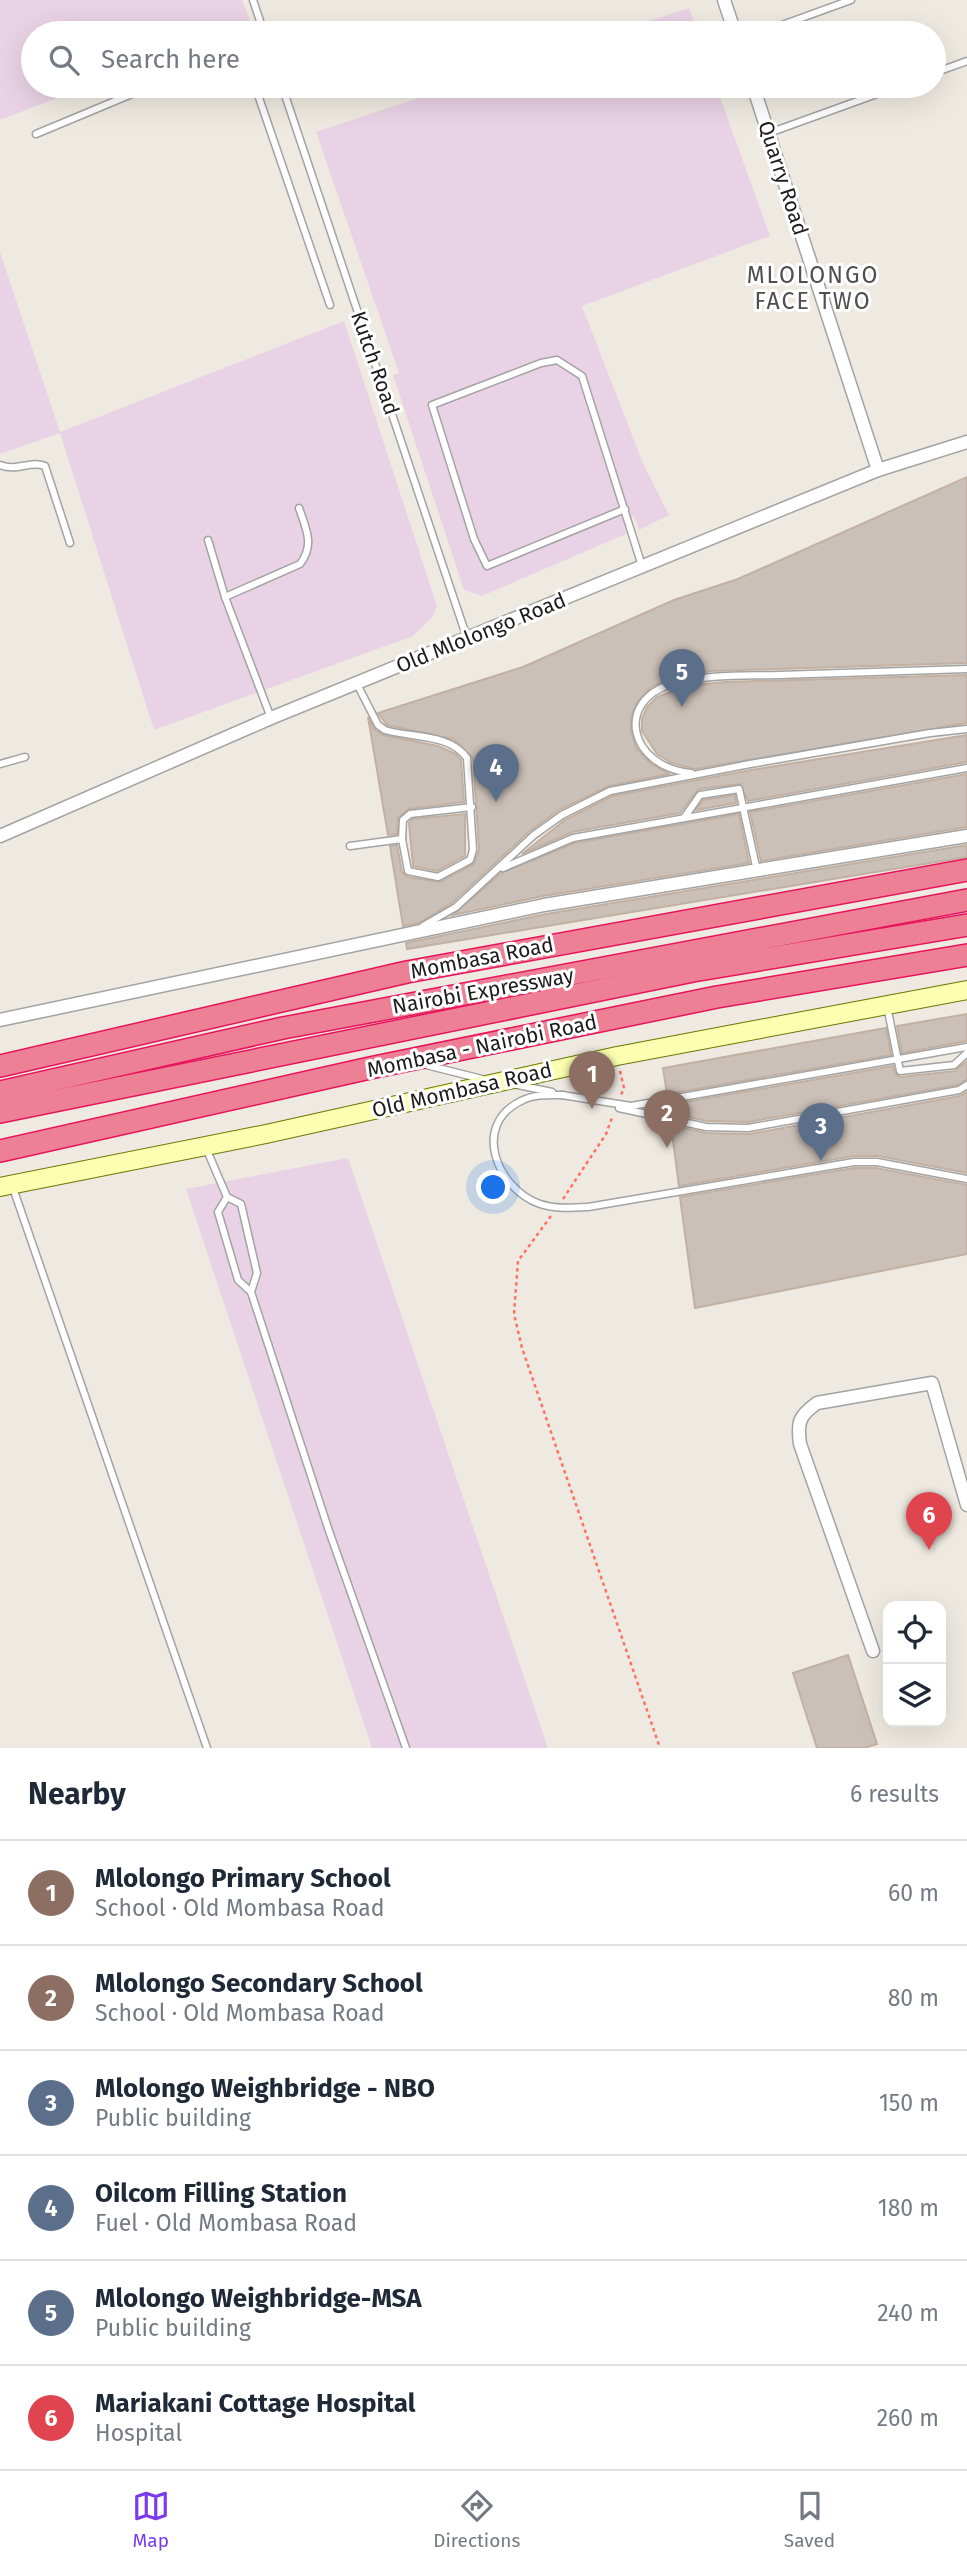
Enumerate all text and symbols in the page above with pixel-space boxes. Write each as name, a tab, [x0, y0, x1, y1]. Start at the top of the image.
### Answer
search box	[21, 21, 946, 98]
icon: search	[45, 41, 83, 79]
text: Search here	[101, 44, 240, 75]
street label: Quarry Road	[752, 118, 814, 238]
district label: MLOLONGO FACE TWO	[747, 261, 879, 315]
street label: Kutch Road	[345, 308, 405, 418]
street label: Old Mlolongo Road	[392, 587, 570, 679]
pin: 5	[659, 649, 705, 707]
pin: 4	[473, 744, 519, 802]
street label: Mombasa Road	[408, 931, 556, 985]
street label: Nairobi Expressway	[390, 962, 576, 1020]
street label: Mombasa - Nairobi Road	[365, 1009, 599, 1083]
pin: 1	[569, 1051, 615, 1109]
street label: Old Mombasa Road	[370, 1057, 554, 1123]
pin: 2	[644, 1090, 690, 1148]
pin: 3	[798, 1103, 844, 1161]
your location	[476, 1170, 510, 1204]
pin: 6	[906, 1492, 952, 1550]
map controls	[883, 1601, 946, 1727]
button: locate	[883, 1601, 946, 1664]
button: layers	[883, 1664, 946, 1727]
text: Nearby	[28, 1776, 126, 1812]
text: 6 results	[850, 1780, 939, 1808]
text: Mlolongo Primary School	[95, 1863, 391, 1894]
text: 1	[46, 1879, 56, 1907]
text: 60 m	[888, 1879, 939, 1907]
text: School · Old Mombasa Road	[95, 1894, 385, 1922]
text: Mlolongo Secondary School	[95, 1968, 423, 1999]
text: 2	[45, 1984, 57, 2012]
text: 80 m	[888, 1984, 939, 2012]
text: School · Old Mombasa Road	[95, 1999, 385, 2027]
text: Mlolongo Weighbridge - NBO	[95, 2073, 435, 2104]
text: 3	[45, 2089, 57, 2117]
text: 150 m	[879, 2089, 939, 2117]
text: Public building	[95, 2104, 251, 2132]
text: Oilcom Filling Station	[95, 2178, 347, 2209]
text: 4	[45, 2194, 58, 2222]
text: 180 m	[878, 2194, 939, 2222]
text: Fuel · Old Mombasa Road	[95, 2209, 357, 2237]
text: Mlolongo Weighbridge-MSA	[95, 2283, 422, 2314]
text: 5	[45, 2299, 57, 2327]
text: 240 m	[877, 2299, 939, 2327]
text: Public building	[95, 2314, 251, 2342]
text: Mariakani Cottage Hospital	[95, 2388, 415, 2419]
text: 6	[45, 2404, 57, 2432]
text: 260 m	[877, 2404, 939, 2432]
text: Hospital	[95, 2419, 182, 2447]
tab: Map	[132, 2487, 170, 2552]
tab: Directions	[433, 2487, 520, 2552]
tab: Saved	[784, 2487, 835, 2552]

